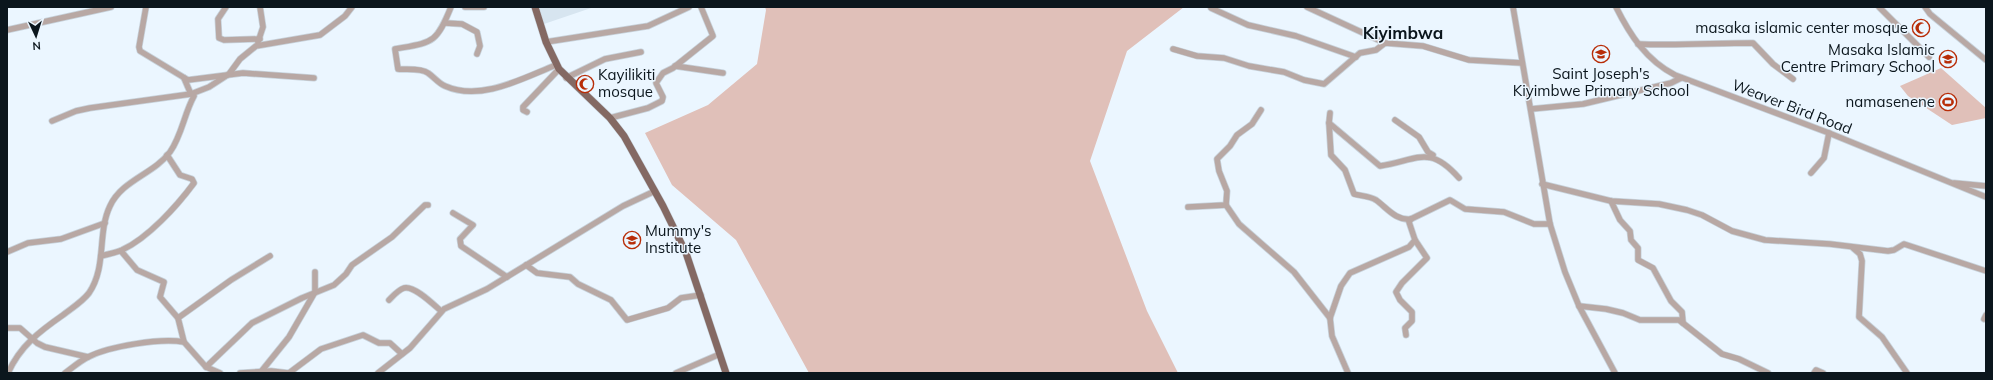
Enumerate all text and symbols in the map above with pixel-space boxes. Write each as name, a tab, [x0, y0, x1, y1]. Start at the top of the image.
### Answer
north arrow	[16, 16, 56, 56]
place label: masaka islamic center mosque	[1695, 18, 1908, 37]
mosque icon: masaka islamic center mosque	[1911, 18, 1931, 38]
district label: Kiyimbwa	[1363, 22, 1443, 43]
text: N	[32, 39, 41, 53]
place label: Masaka Islamic Centre Primary School	[1781, 40, 1935, 76]
school or university icon: Saint Joseph's Kiyimbwe Primary School	[1591, 44, 1611, 64]
school or university icon: Masaka Islamic Centre Primary School	[1938, 49, 1958, 69]
place label: Saint Joseph's Kiyimbwe Primary School	[1513, 64, 1689, 100]
place label: Kayilikiti mosque	[598, 65, 655, 101]
mosque icon: Kayilikiti mosque	[575, 74, 595, 94]
street label: Weaver Bird Road	[1729, 75, 1855, 138]
place label: namasenene	[1846, 92, 1935, 111]
sports icon: namasenene	[1938, 92, 1958, 112]
place label: Mummy's Institute	[645, 221, 712, 257]
school or university icon: Mummy's Institute	[622, 230, 642, 250]

